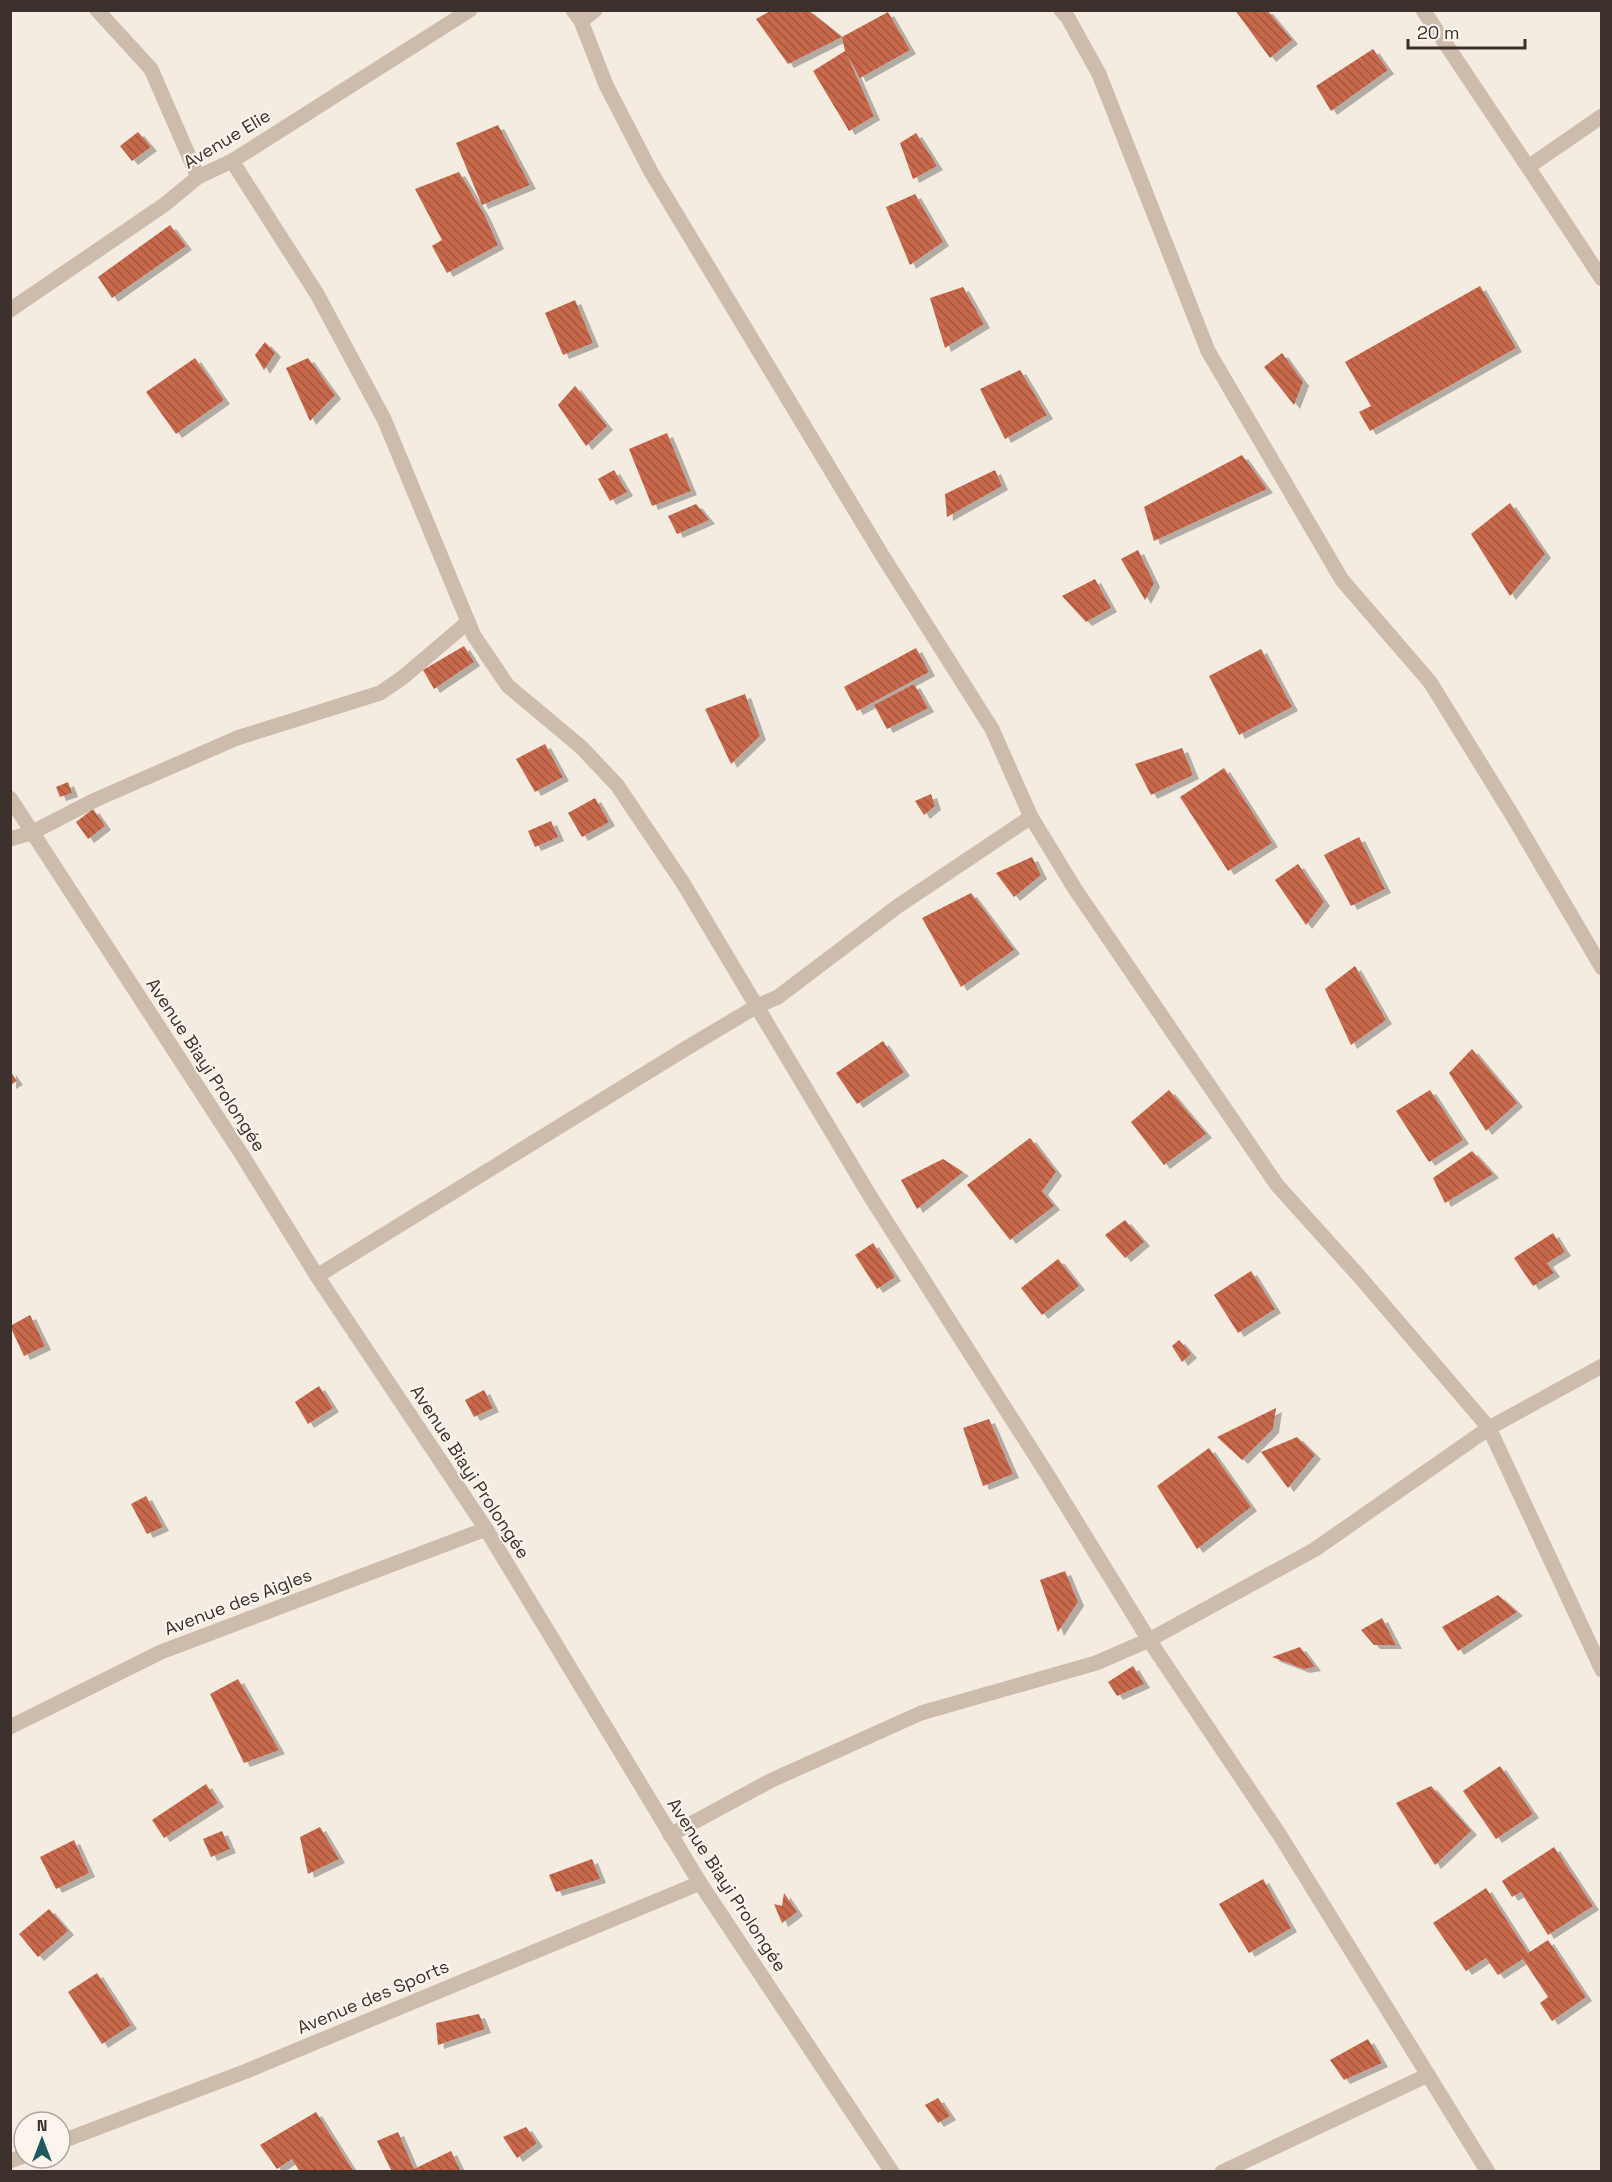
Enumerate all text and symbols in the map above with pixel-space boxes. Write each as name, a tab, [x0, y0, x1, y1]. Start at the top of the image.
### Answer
scale bar	[1408, 12, 1525, 50]
text: 20 m	[1417, 21, 1460, 44]
street label: Avenue Elie	[179, 104, 275, 174]
street label: Avenue Biayi Prolongée	[142, 974, 271, 1156]
street label: Avenue Biayi Prolongée	[406, 1381, 535, 1563]
street label: Avenue des Aigles	[161, 1563, 315, 1640]
street label: Avenue Biayi Prolongée	[663, 1794, 792, 1976]
street label: Avenue des Sports	[293, 1954, 452, 2039]
north arrow	[12, 2110, 72, 2170]
text: N	[37, 2115, 47, 2136]

